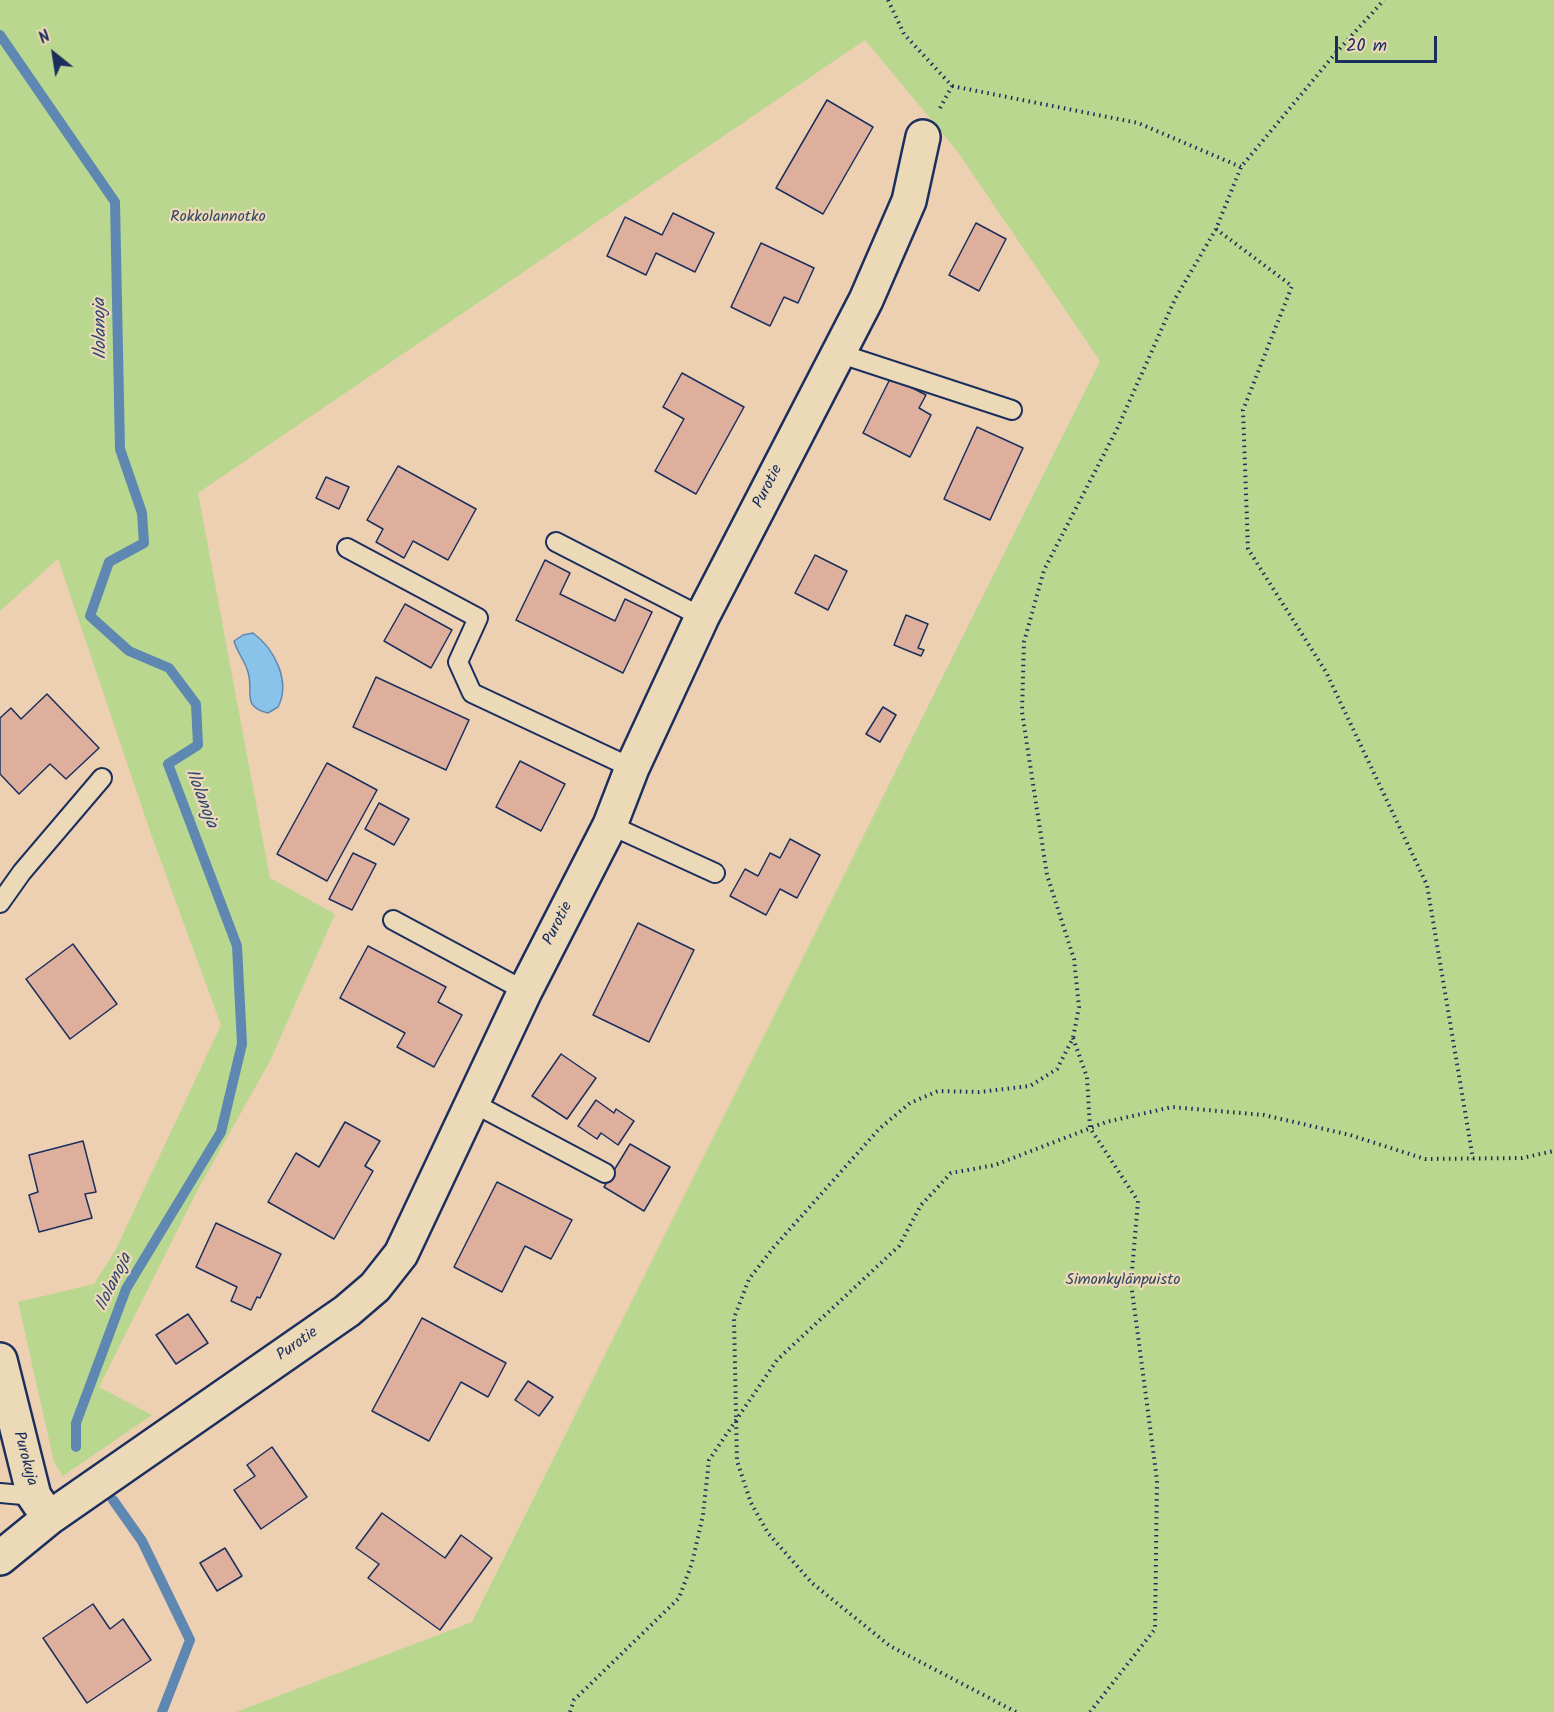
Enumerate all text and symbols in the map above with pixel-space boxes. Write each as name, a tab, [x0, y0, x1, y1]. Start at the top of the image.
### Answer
north arrow	[24, 24, 84, 84]
scale bar	[1338, 24, 1440, 62]
text: N	[34, 25, 55, 51]
text: 20 m	[1346, 32, 1387, 61]
park label: Rokkolannotko	[170, 208, 266, 228]
water label: Ilolanoja	[91, 298, 113, 360]
street label: Purotie	[750, 462, 788, 512]
water label: Ilolanoja	[179, 766, 221, 832]
street label: Purotie	[540, 899, 578, 949]
water label: Ilolanoja	[92, 1251, 138, 1315]
park label: Simonkylänpuisto	[1065, 1271, 1181, 1291]
street label: Purotie	[274, 1324, 322, 1366]
street label: Purokuja	[8, 1430, 40, 1488]

